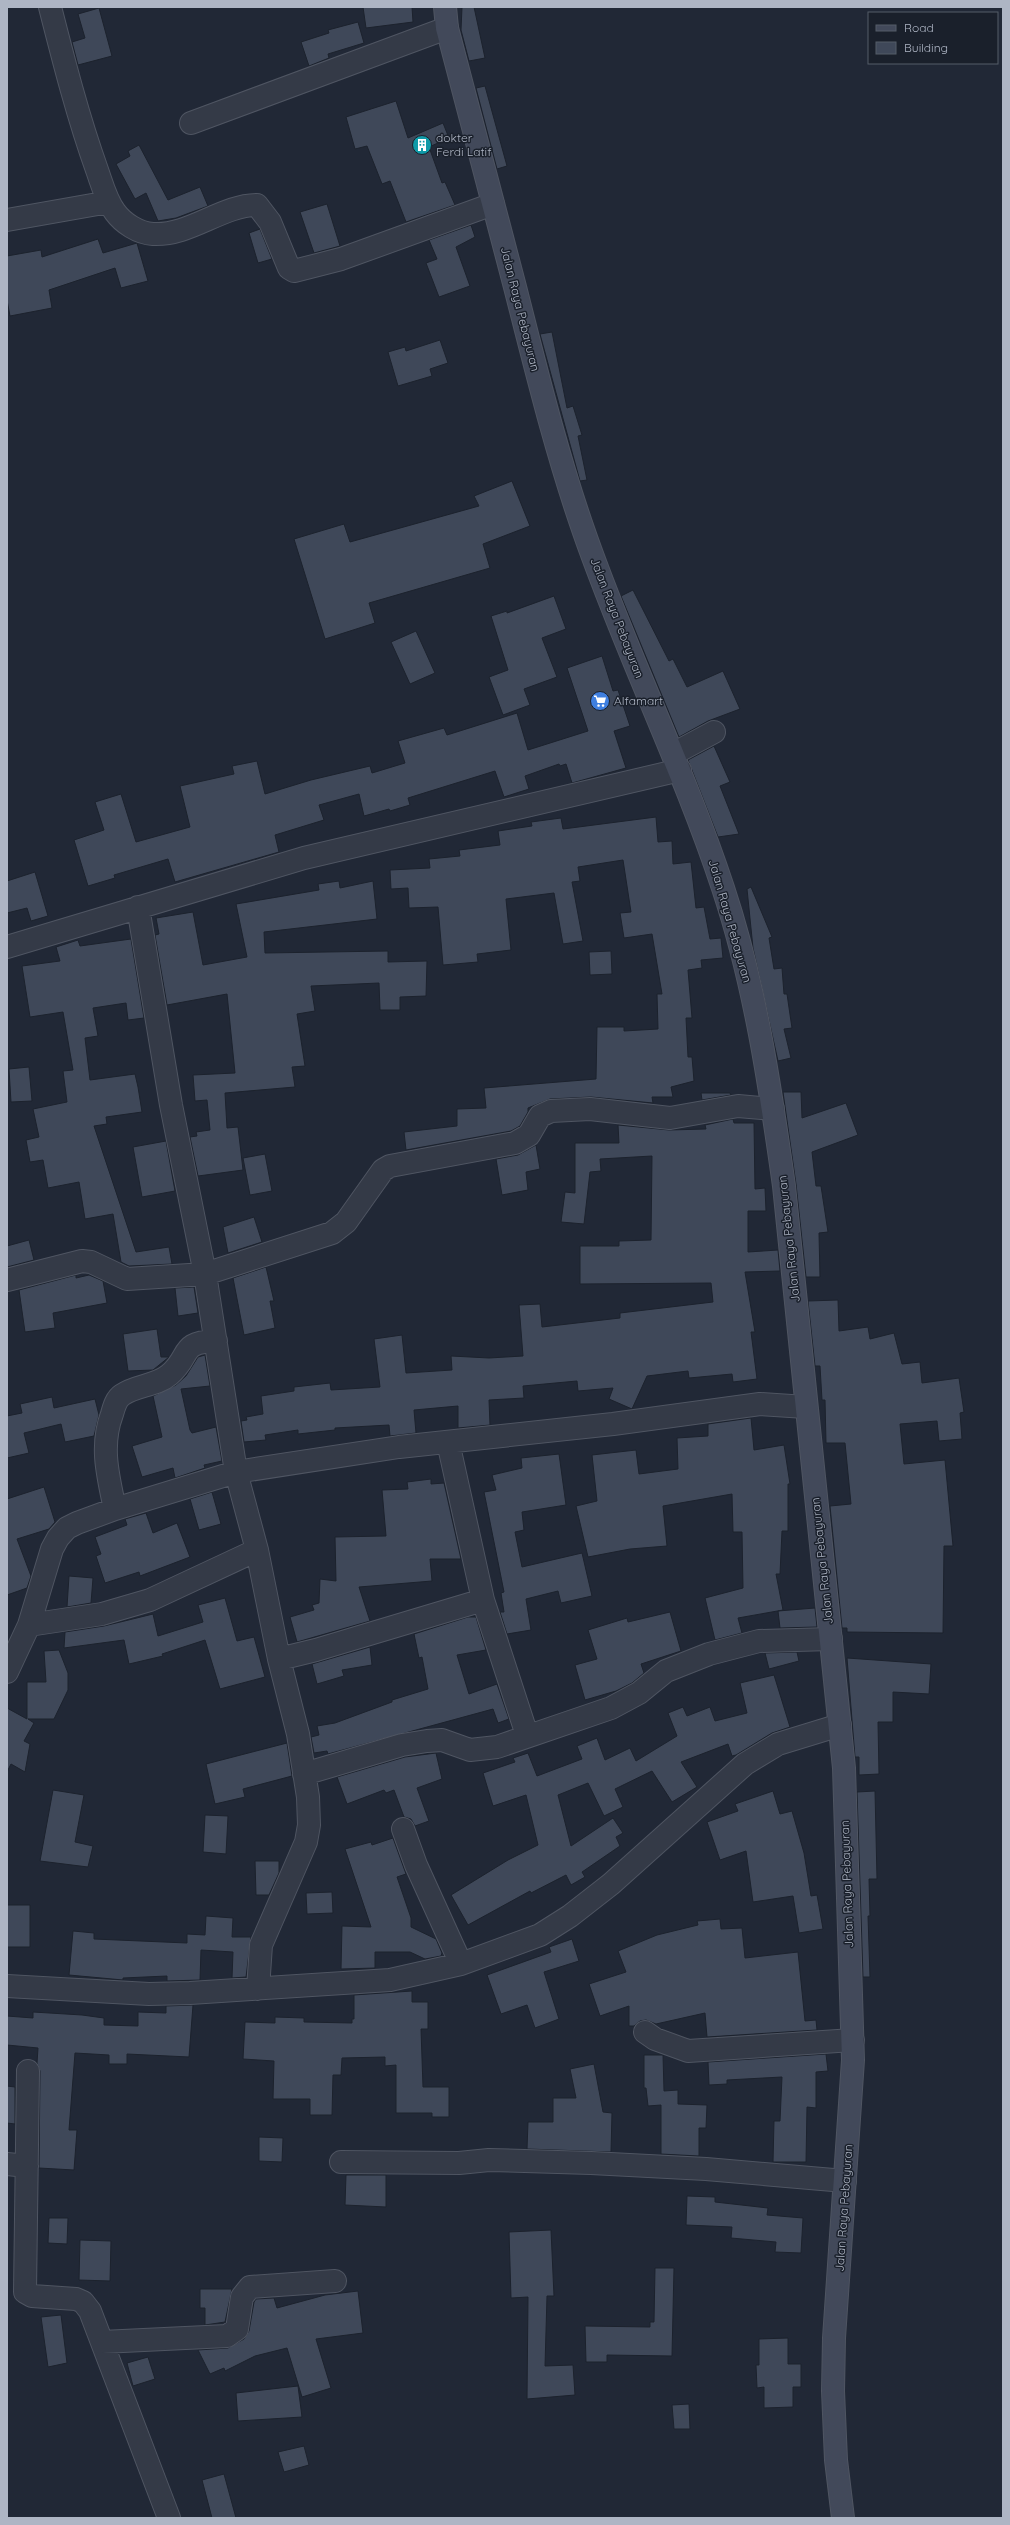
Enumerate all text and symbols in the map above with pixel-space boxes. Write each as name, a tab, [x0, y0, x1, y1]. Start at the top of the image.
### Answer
legend	[868, 12, 998, 64]
text: Road	[904, 20, 934, 35]
text: Building	[904, 40, 948, 55]
place label: dokter Ferdi Latif	[436, 130, 492, 159]
building icon: dokter Ferdi Latif	[411, 134, 433, 156]
street label: Jalan Raya Pebayuran	[498, 245, 543, 373]
street label: Jalan Raya Pebayuran	[588, 555, 647, 680]
supermarket icon: Alfamart	[589, 690, 611, 712]
place label: Alfamart	[614, 693, 663, 708]
street label: Jalan Raya Pebayuran	[706, 857, 755, 984]
street label: Jalan Raya Pebayuran	[774, 1175, 803, 1303]
street label: Jalan Raya Pebayuran	[807, 1497, 836, 1625]
street label: Jalan Raya Pebayuran	[837, 1820, 856, 1948]
street label: Jalan Raya Pebayuran	[832, 2144, 855, 2272]

